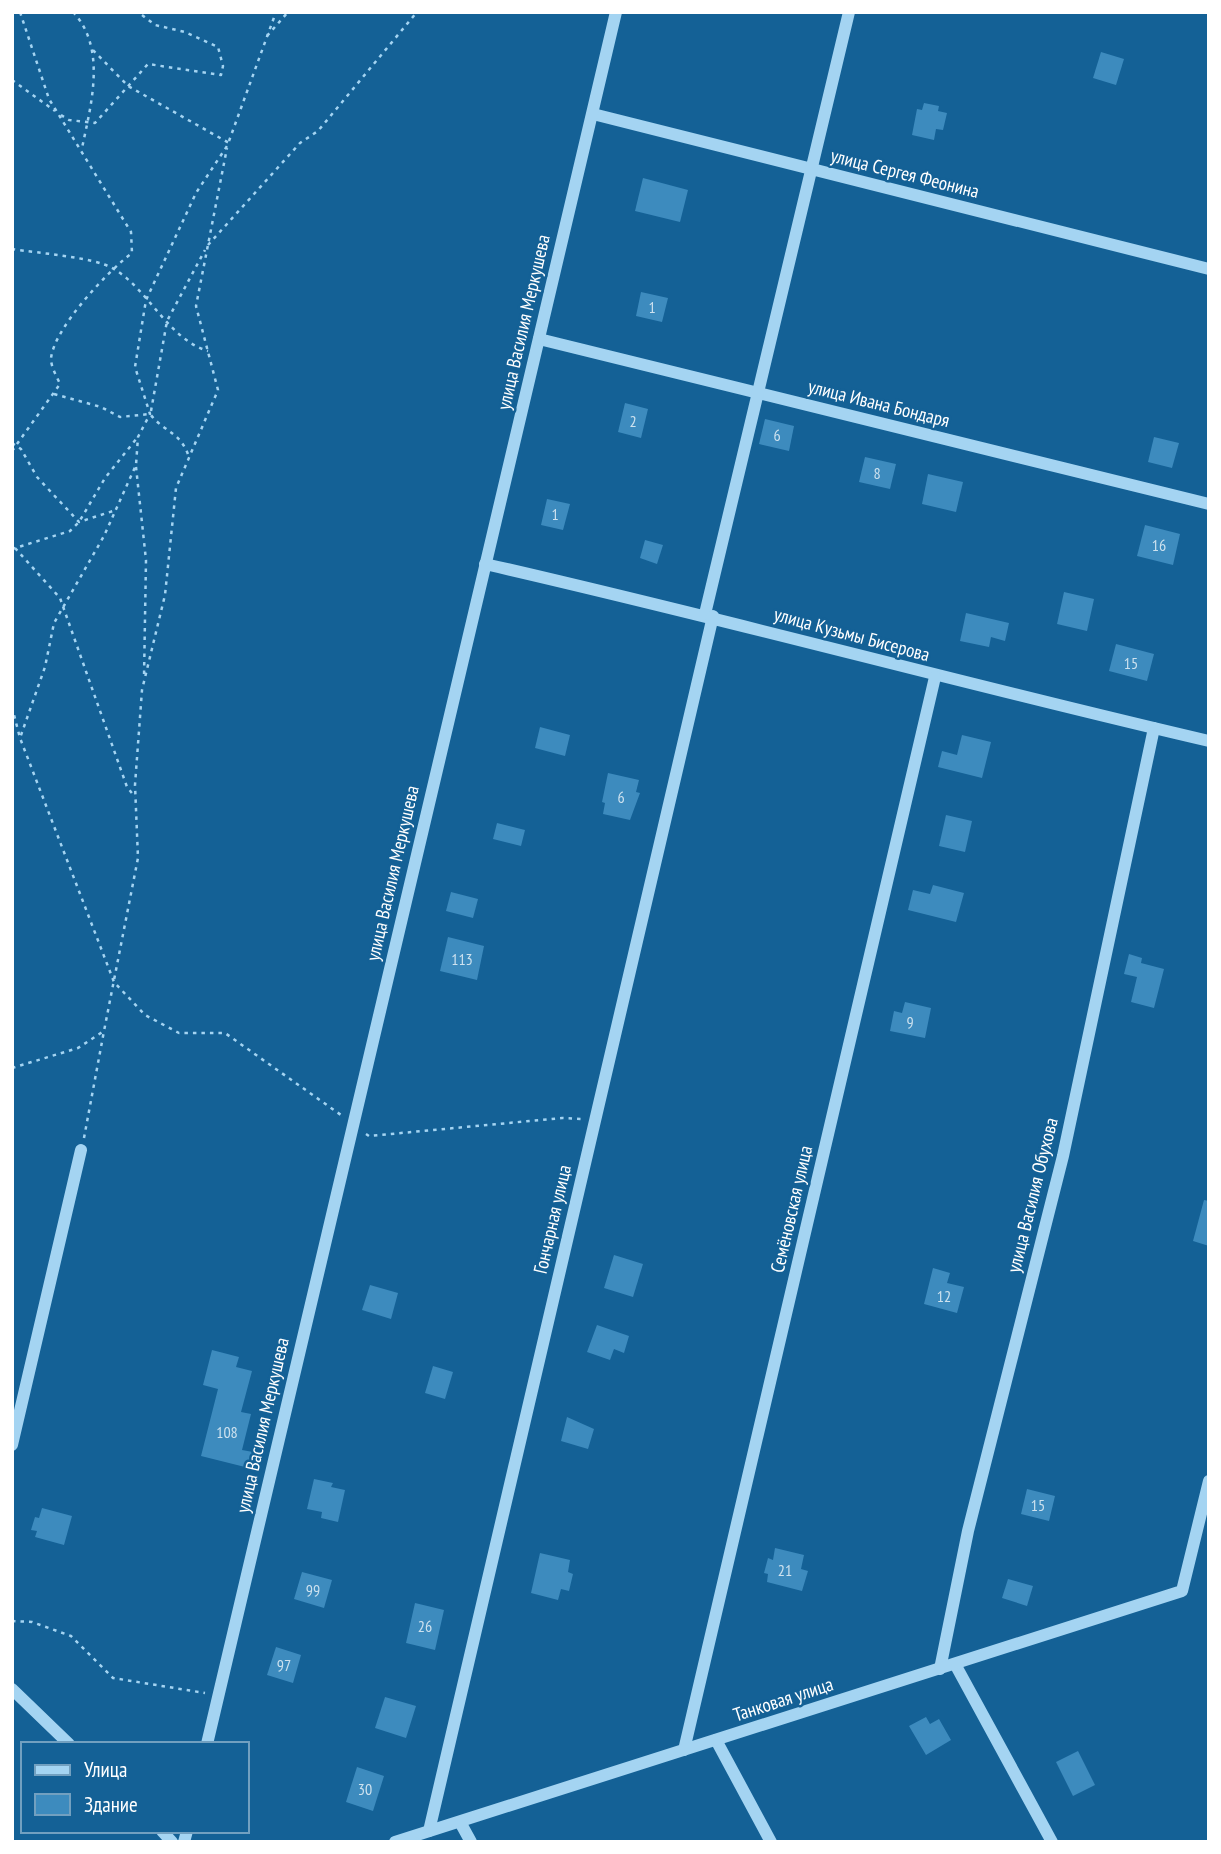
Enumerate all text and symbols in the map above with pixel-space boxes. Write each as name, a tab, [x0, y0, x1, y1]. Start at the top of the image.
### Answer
street label: улица Сергея Феонина	[828, 143, 982, 203]
street label: улица Василия Меркушева	[491, 232, 555, 412]
house number: 1	[648, 297, 656, 317]
street label: улица Ивана Бондаря	[806, 374, 952, 432]
house number: 2	[629, 411, 637, 431]
house number: 6	[773, 425, 781, 445]
house number: 8	[873, 463, 881, 483]
house number: 1	[551, 504, 559, 524]
house number: 16	[1152, 535, 1166, 555]
street label: улица Кузьмы Бисерова	[772, 602, 932, 666]
house number: 15	[1124, 653, 1138, 673]
street label: улица Василия Меркушева	[360, 783, 424, 963]
house number: 6	[617, 787, 625, 807]
house number: 113	[451, 949, 473, 969]
house number: 9	[906, 1012, 914, 1032]
street label: улица Василия Обухова	[1001, 1115, 1063, 1275]
street label: Семёновская улица	[765, 1143, 817, 1275]
street label: Гончарная улица	[528, 1162, 576, 1276]
house number: 12	[937, 1286, 951, 1306]
street label: улица Василия Меркушева	[230, 1335, 294, 1515]
house number: 108	[216, 1422, 238, 1442]
house number: 15	[1031, 1495, 1045, 1515]
house number: 21	[778, 1560, 792, 1580]
house number: 99	[306, 1580, 320, 1600]
house number: 26	[418, 1616, 432, 1636]
house number: 97	[277, 1655, 291, 1675]
street label: Танковая улица	[730, 1672, 836, 1726]
legend	[21, 1742, 248, 1833]
text: Улица	[84, 1756, 127, 1783]
house number: 30	[358, 1779, 372, 1799]
text: Здание	[84, 1791, 138, 1818]

